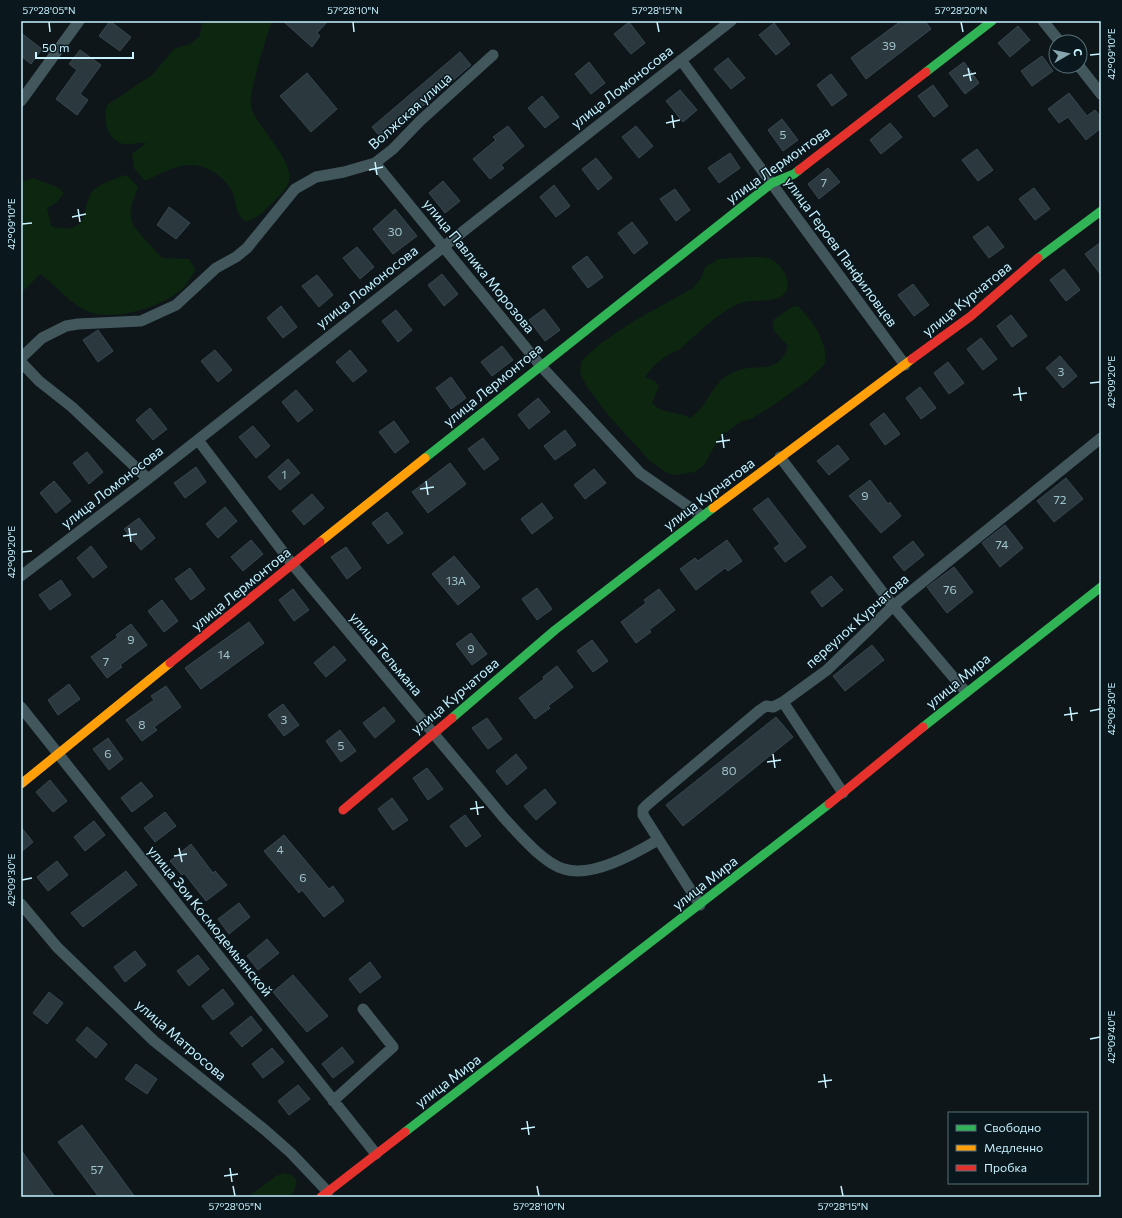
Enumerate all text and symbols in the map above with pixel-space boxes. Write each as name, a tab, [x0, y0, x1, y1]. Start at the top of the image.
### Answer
text: 57°28'05"N	[23, 4, 75, 16]
text: 57°28'10"N	[327, 4, 379, 16]
text: 57°28'15"N	[632, 4, 682, 16]
text: 57°28'20"N	[935, 4, 987, 16]
text: 42°09'10"E	[1105, 28, 1117, 80]
scale bar	[36, 34, 133, 60]
north arrow	[1048, 34, 1088, 74]
house number: 39	[882, 38, 896, 52]
text: 50 m	[42, 40, 70, 54]
street label: улица Ломоносова	[567, 42, 676, 132]
text: С	[1071, 48, 1085, 58]
street label: Волжская улица	[365, 69, 455, 152]
street label: улица Лермонтова	[723, 122, 833, 207]
house number: 5	[780, 127, 787, 141]
street label: улица Героев Панфиловцев	[781, 174, 901, 330]
house number: 7	[821, 175, 827, 189]
street label: улица Павлика Морозова	[420, 195, 539, 336]
text: 42°09'10"E	[5, 198, 17, 250]
house number: 30	[388, 224, 403, 238]
street label: улица Ломоносова	[312, 242, 421, 332]
street label: улица Курчатова	[919, 258, 1015, 340]
street label: улица Лермонтова	[440, 339, 546, 430]
text: 42°09'20"E	[1105, 356, 1117, 408]
house number: 3	[1058, 364, 1065, 378]
street label: улица Ломоносова	[57, 442, 166, 532]
street label: улица Курчатова	[660, 454, 758, 533]
house number: 1	[281, 467, 287, 481]
house number: 9	[861, 488, 869, 502]
house number: 72	[1054, 492, 1067, 506]
text: 42°09'20"E	[5, 526, 17, 578]
house number: 74	[996, 537, 1008, 551]
street label: улица Лермонтова	[188, 543, 294, 634]
street label: переулок Курчатова	[802, 570, 912, 671]
house number: 13А	[446, 573, 466, 587]
house number: 76	[943, 582, 957, 596]
street label: улица Тельмана	[346, 608, 426, 699]
house number: 9	[127, 632, 135, 646]
house number: 9	[467, 641, 475, 655]
house number: 14	[218, 647, 230, 661]
street label: улица Мира	[922, 650, 993, 712]
house number: 7	[103, 654, 109, 668]
street label: улица Курчатова	[407, 654, 502, 737]
text: 42°09'30"E	[1105, 683, 1117, 735]
house number: 3	[281, 712, 288, 726]
house number: 8	[138, 717, 146, 731]
house number: 5	[338, 738, 345, 752]
house number: 6	[104, 746, 112, 760]
house number: 80	[721, 763, 737, 777]
street label: улица Зои Космодемьянской	[144, 842, 276, 999]
house number: 4	[276, 842, 284, 856]
street label: улица Мира	[669, 852, 741, 913]
text: 42°09'30"E	[5, 854, 17, 906]
house number: 6	[299, 870, 307, 884]
street label: улица Матросова	[133, 996, 230, 1084]
text: 42°09'40"E	[1105, 1010, 1117, 1063]
street label: улица Мира	[411, 1050, 484, 1111]
legend	[948, 1112, 1088, 1184]
text: Свободно	[984, 1120, 1041, 1134]
text: Медленно	[984, 1140, 1043, 1154]
text: Пробка	[984, 1160, 1027, 1174]
house number: 57	[90, 1162, 104, 1176]
text: 57°28'05"N	[209, 1200, 261, 1212]
text: 57°28'10"N	[513, 1200, 565, 1212]
text: 57°28'15"N	[818, 1200, 868, 1212]

